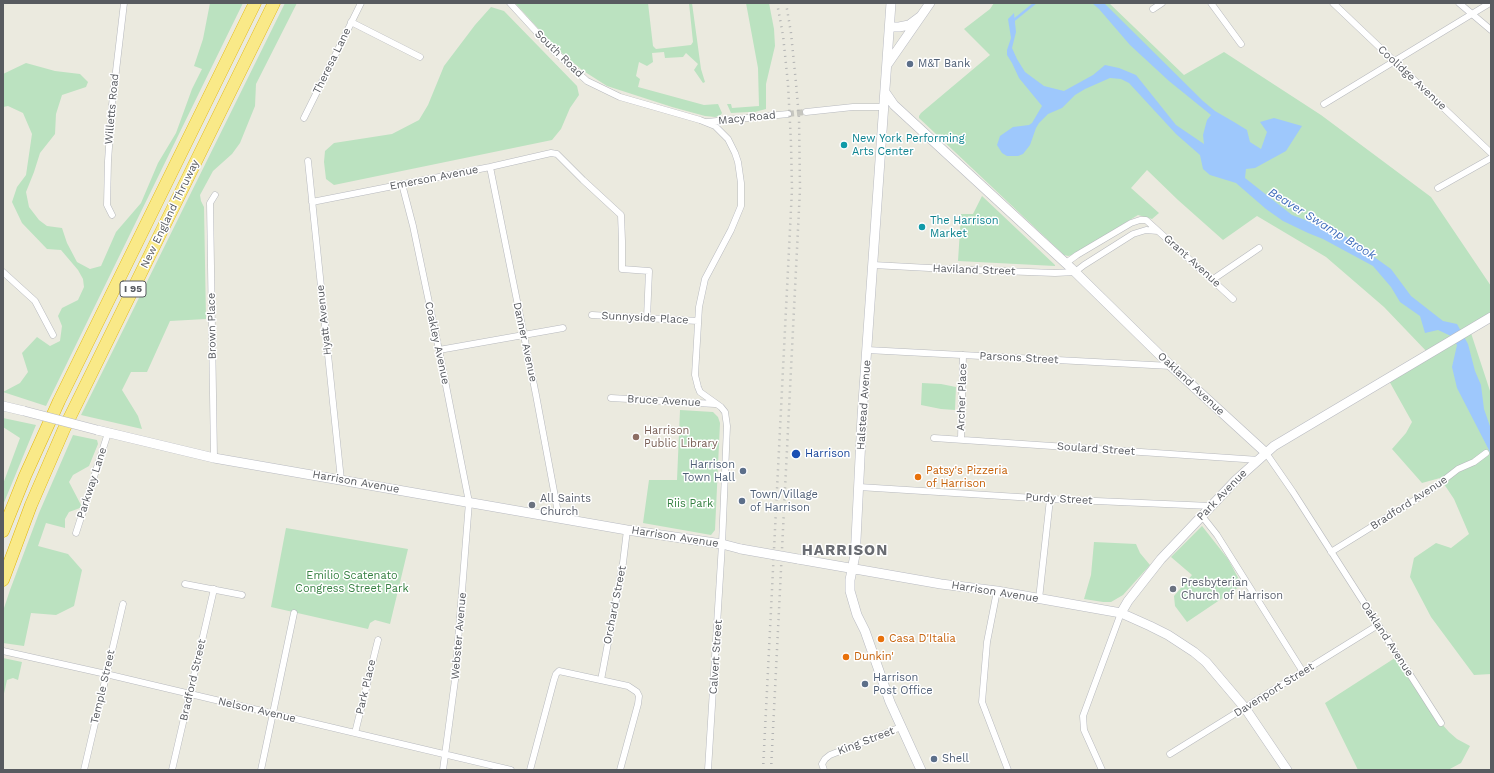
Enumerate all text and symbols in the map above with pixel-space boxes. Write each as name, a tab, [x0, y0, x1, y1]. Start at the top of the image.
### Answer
street label: Theresa Lane	[310, 26, 354, 96]
street label: South Road	[532, 28, 586, 80]
street label: Coolidge Avenue	[1375, 43, 1449, 113]
place label: M&T Bank	[918, 57, 970, 71]
marker: M&T Bank	[905, 59, 915, 69]
street label: Willetts Road	[102, 73, 122, 145]
street label: Macy Road	[718, 108, 776, 128]
place label: New York Performing Arts Center	[852, 132, 964, 158]
marker: New York Performing Arts Center	[839, 140, 849, 150]
street label: New England Thruway	[138, 158, 202, 270]
street label: Emerson Avenue	[389, 163, 479, 193]
water label: Beaver Swamp Brook	[1266, 185, 1378, 263]
place label: The Harrison Market	[930, 214, 999, 240]
marker: The Harrison Market	[917, 222, 927, 232]
street label: Grant Avenue	[1161, 232, 1223, 290]
street label: Haviland Street	[932, 262, 1016, 278]
road number: I 95	[120, 281, 146, 297]
street label: Hyatt Avenue	[314, 284, 334, 356]
street label: Brown Place	[205, 293, 219, 359]
street label: Coakley Avenue	[422, 300, 452, 386]
street label: Danner Avenue	[510, 301, 540, 383]
street label: Sunnyside Place	[601, 309, 689, 327]
street label: Parsons Street	[979, 349, 1059, 367]
street label: Oakland Avenue	[1155, 350, 1227, 418]
street label: Halstead Avenue	[854, 360, 874, 450]
street label: Archer Place	[954, 363, 970, 431]
street label: Bruce Avenue	[627, 392, 701, 410]
place label: Harrison Public Library	[644, 424, 718, 450]
marker: Harrison Public Library	[631, 432, 641, 442]
street label: Soulard Street	[1057, 440, 1135, 458]
street label: Parkway Lane	[74, 446, 110, 520]
place label: Harrison	[805, 447, 850, 461]
marker: Harrison	[790, 448, 802, 460]
place label: Harrison Town Hall	[682, 458, 735, 484]
place label: Patsy's Pizzeria of Harrison	[926, 464, 1008, 490]
marker: Harrison Town Hall	[738, 466, 748, 476]
street label: Park Avenue	[1194, 467, 1250, 523]
street label: Harrison Avenue	[312, 468, 400, 496]
marker: Patsy's Pizzeria of Harrison	[913, 472, 923, 482]
street label: Bradford Avenue	[1368, 473, 1450, 533]
place label: Town/Village of Harrison	[750, 488, 818, 514]
street label: Purdy Street	[1025, 491, 1093, 507]
place label: All Saints Church	[540, 492, 591, 518]
marker: Town/Village of Harrison	[737, 496, 747, 506]
park label: Riis Park	[667, 497, 713, 511]
marker: All Saints Church	[527, 500, 537, 510]
street label: Harrison Avenue	[631, 524, 719, 550]
district label: HARRISON	[802, 542, 888, 560]
street label: Orchard Street	[601, 565, 629, 645]
park label: Emilio Scatenato Congress Street Park	[295, 569, 409, 595]
place label: Presbyterian Church of Harrison	[1181, 576, 1283, 602]
street label: Harrison Avenue	[951, 579, 1039, 605]
marker: Presbyterian Church of Harrison	[1168, 584, 1178, 594]
street label: Webster Avenue	[449, 592, 469, 680]
street label: Oakland Avenue	[1358, 599, 1416, 679]
street label: Calvert Street	[707, 619, 725, 695]
place label: Casa D'Italia	[889, 632, 956, 646]
marker: Casa D'Italia	[876, 634, 886, 644]
street label: Bradford Street	[177, 638, 209, 722]
street label: Temple Street	[88, 649, 118, 725]
place label: Dunkin'	[854, 650, 894, 664]
marker: Dunkin'	[841, 652, 851, 662]
street label: Park Place	[353, 658, 379, 716]
street label: Davenport Street	[1232, 660, 1316, 720]
place label: Harrison Post Office	[873, 671, 933, 697]
marker: Harrison Post Office	[860, 679, 870, 689]
street label: Nelson Avenue	[217, 695, 297, 725]
street label: King Street	[836, 724, 896, 758]
place label: Shell	[942, 752, 969, 766]
marker: Shell	[929, 754, 939, 764]

